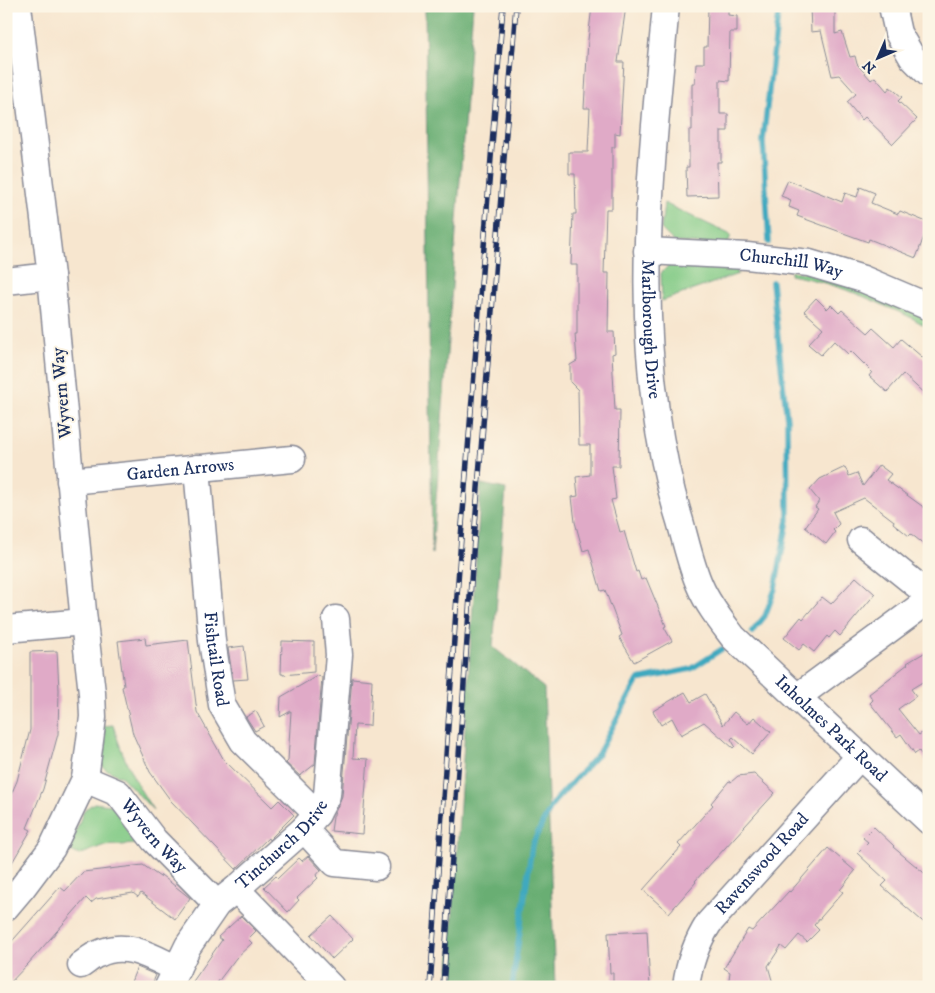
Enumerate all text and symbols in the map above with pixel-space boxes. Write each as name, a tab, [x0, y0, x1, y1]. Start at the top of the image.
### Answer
north arrow	[852, 32, 902, 82]
text: N	[859, 56, 880, 77]
street label: Churchill Way	[739, 245, 846, 284]
street label: Marlborough Drive	[636, 259, 665, 400]
street label: Wyvern Way	[47, 346, 77, 440]
street label: Garden Arrows	[126, 454, 235, 486]
street label: Fishtail Road	[198, 611, 233, 708]
street label: Inholmes Park Road	[770, 671, 892, 787]
street label: Wyvern Way	[115, 794, 192, 878]
street label: Tinchurch Drive	[231, 796, 333, 895]
street label: Ravenswood Road	[711, 809, 814, 920]

